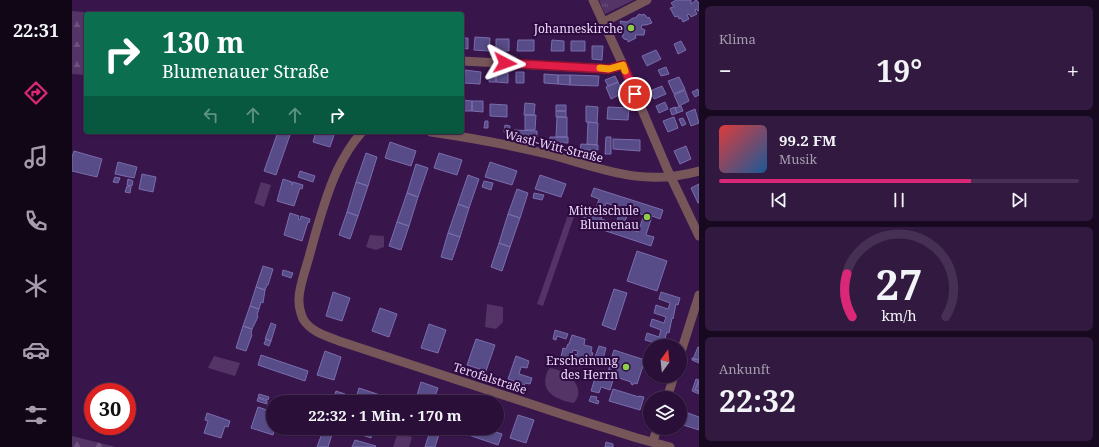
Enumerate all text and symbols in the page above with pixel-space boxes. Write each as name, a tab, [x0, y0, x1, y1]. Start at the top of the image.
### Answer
text: 22:31	[13, 18, 59, 42]
place label: Johanneskirche	[533, 20, 623, 37]
text: 130 m	[162, 23, 244, 61]
marker: Johanneskirche	[626, 23, 636, 33]
icon: right	[96, 28, 148, 80]
text: Klima	[719, 30, 756, 48]
position arrow	[484, 42, 526, 84]
text: 19°	[876, 50, 922, 91]
text: −	[719, 55, 732, 85]
text: +	[1067, 55, 1079, 85]
text: Blumenauer Straße	[162, 59, 329, 83]
pin	[618, 77, 652, 111]
icon: directions	[22, 79, 50, 107]
icon: arrive	[624, 83, 646, 105]
icon: left	[200, 104, 222, 126]
icon: ahead	[242, 104, 264, 126]
icon: ahead	[284, 104, 306, 126]
icon: right	[326, 104, 348, 126]
street label: Wastl-Witt-Straße	[503, 126, 605, 166]
text: 99.2 FM	[779, 130, 836, 150]
icon: music	[22, 143, 50, 171]
text: Musik	[779, 150, 817, 168]
icon: previous	[768, 189, 790, 211]
icon: pause	[888, 189, 910, 211]
icon: next	[1008, 189, 1030, 211]
place label: Mittelschule Blumenau	[569, 202, 639, 233]
icon: phone	[22, 207, 50, 235]
marker: Mittelschule Blumenau	[642, 212, 652, 222]
text: 27	[875, 255, 923, 311]
icon: climate	[22, 272, 50, 300]
text: km/h	[881, 305, 917, 324]
icon: car	[22, 336, 50, 364]
north arrow	[643, 339, 687, 383]
map controls	[643, 339, 687, 435]
place label: Erscheinung des Herrn	[546, 352, 619, 383]
street label: Terofalstraße	[451, 358, 529, 398]
text: Ankunft	[719, 360, 770, 378]
marker: Erscheinung des Herrn	[621, 362, 631, 372]
text: 22:32	[719, 380, 796, 421]
speed limit sign: 30	[84, 383, 136, 435]
button: layers	[643, 391, 687, 435]
icon: filters	[22, 401, 50, 429]
text: 22:32 · 1 Min. · 170 m	[308, 405, 462, 425]

